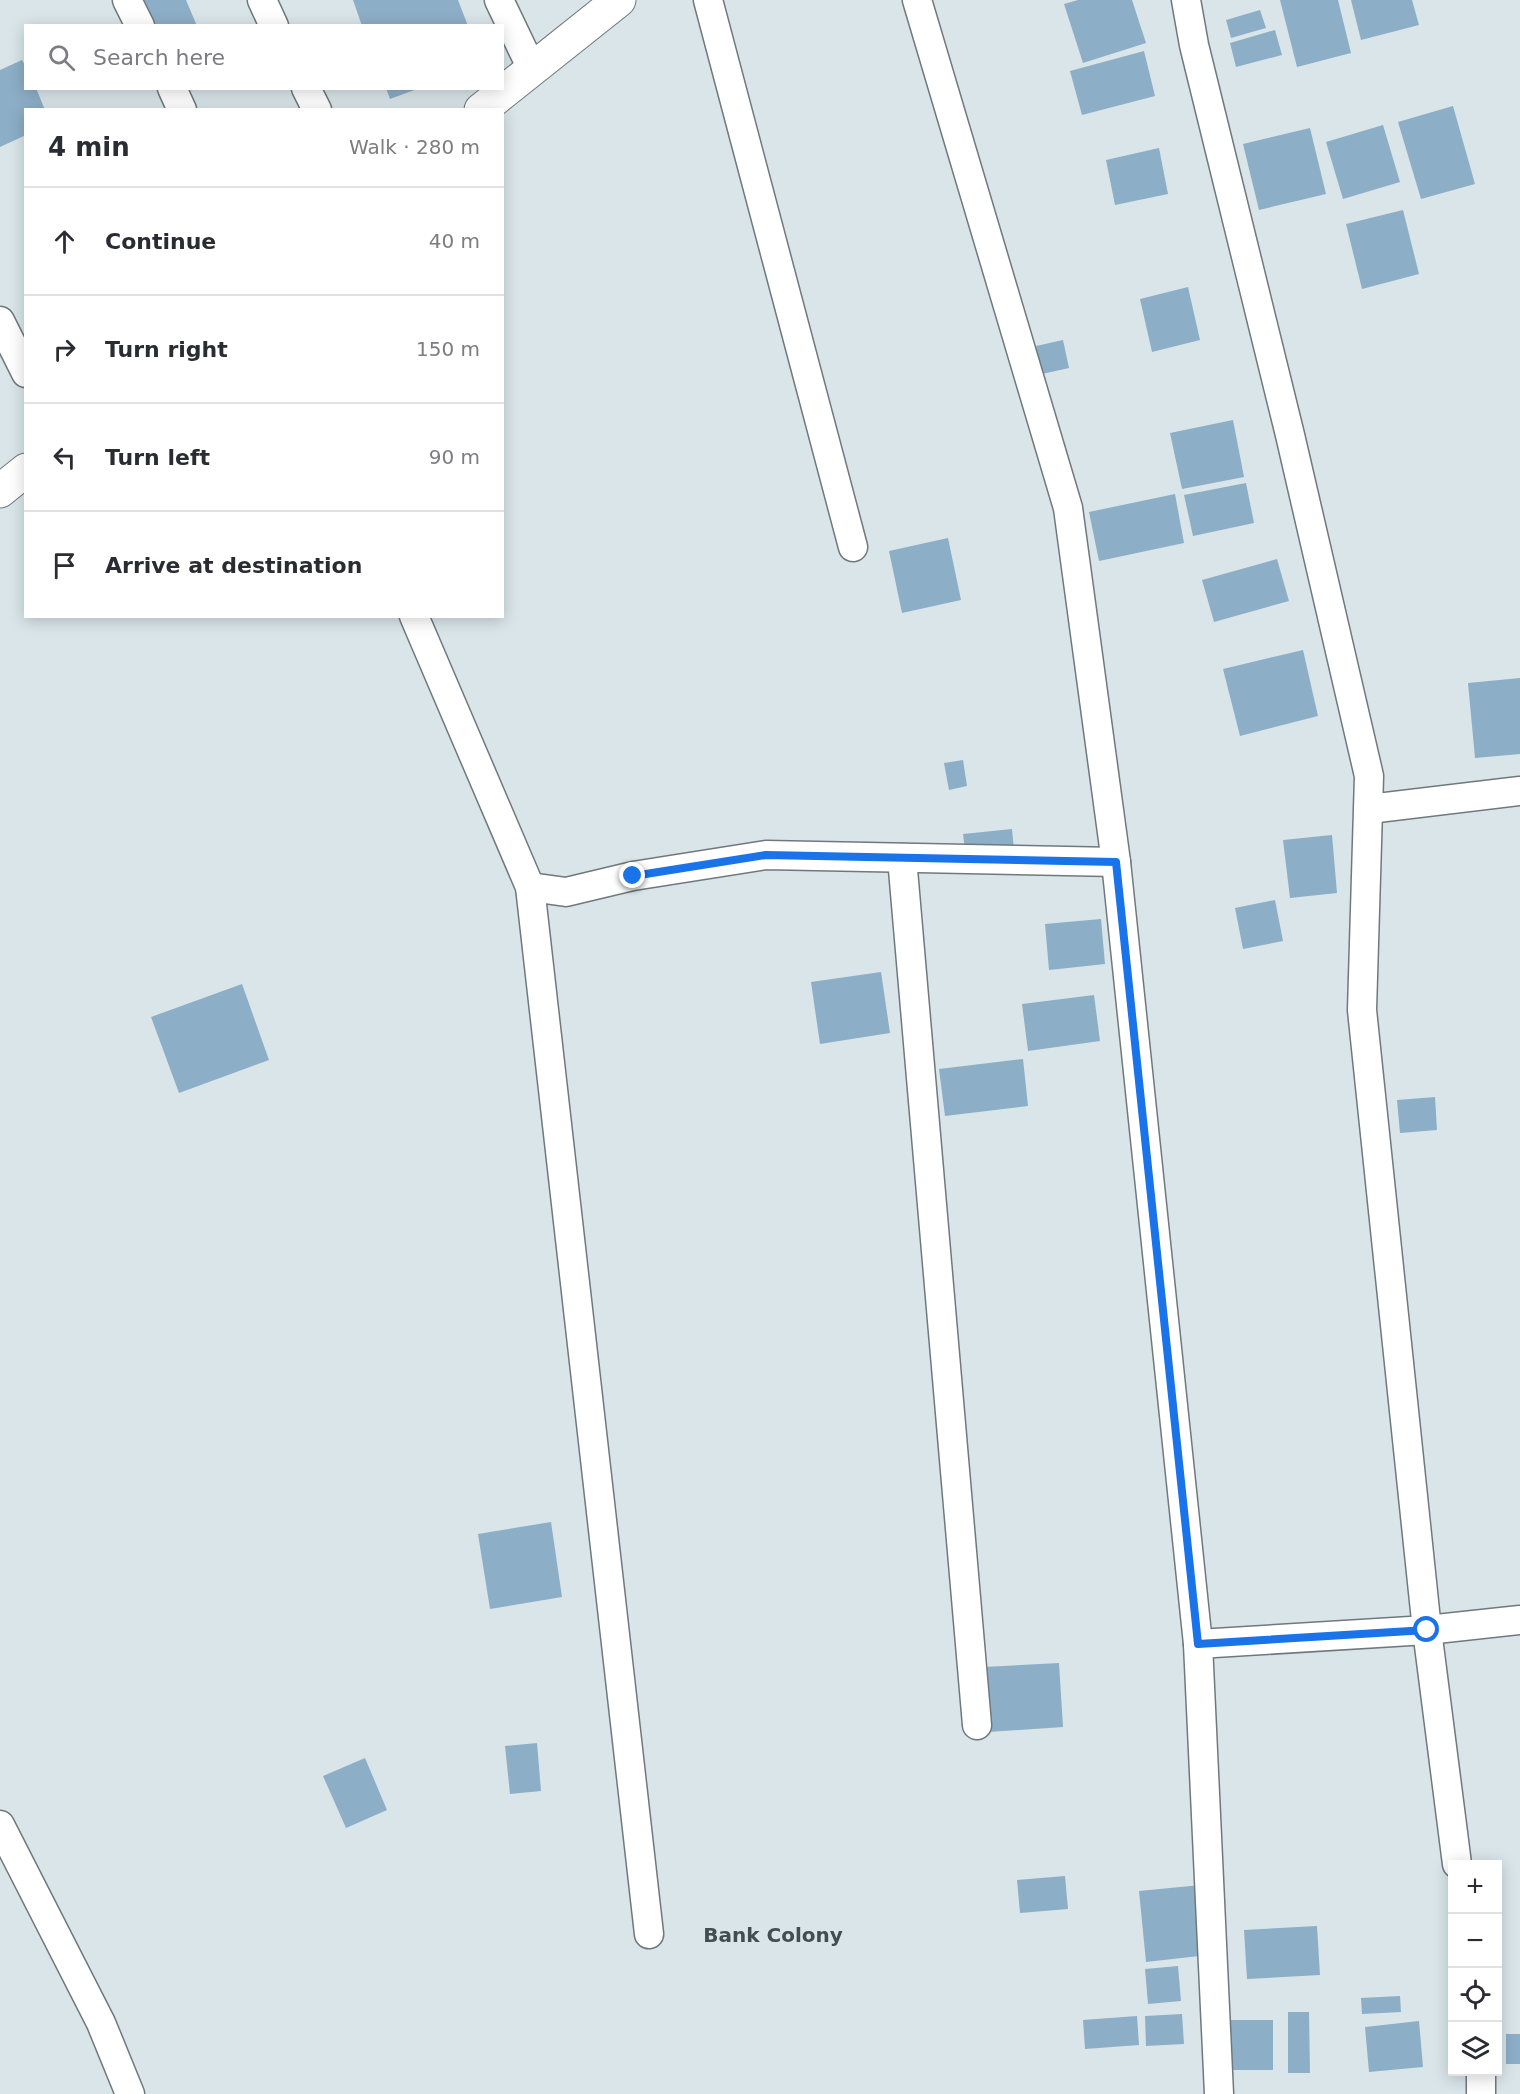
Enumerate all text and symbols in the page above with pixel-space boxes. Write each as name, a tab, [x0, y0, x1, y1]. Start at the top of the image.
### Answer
search box	[24, 24, 504, 90]
icon: search	[45, 41, 78, 74]
text: Search here	[93, 45, 225, 70]
text: 4 min	[48, 132, 130, 162]
text: Walk · 280 m	[349, 135, 480, 159]
icon: ahead	[48, 225, 81, 258]
text: Continue	[105, 229, 216, 254]
text: 40 m	[429, 229, 480, 253]
icon: right	[48, 333, 81, 366]
text: Turn right	[105, 337, 228, 362]
text: 150 m	[416, 337, 480, 361]
icon: left	[48, 441, 81, 474]
text: Turn left	[105, 445, 210, 470]
text: 90 m	[429, 445, 480, 469]
icon: arrive	[48, 549, 81, 582]
text: Arrive at destination	[105, 553, 362, 578]
route end	[619, 862, 645, 888]
route start	[1413, 1616, 1439, 1642]
map controls	[1448, 1860, 1502, 2076]
button: +	[1448, 1860, 1502, 1914]
button: −	[1448, 1914, 1502, 1968]
district label: Bank Colony	[703, 1923, 843, 1947]
button: locate	[1448, 1968, 1502, 2022]
button: layers	[1448, 2022, 1502, 2076]

